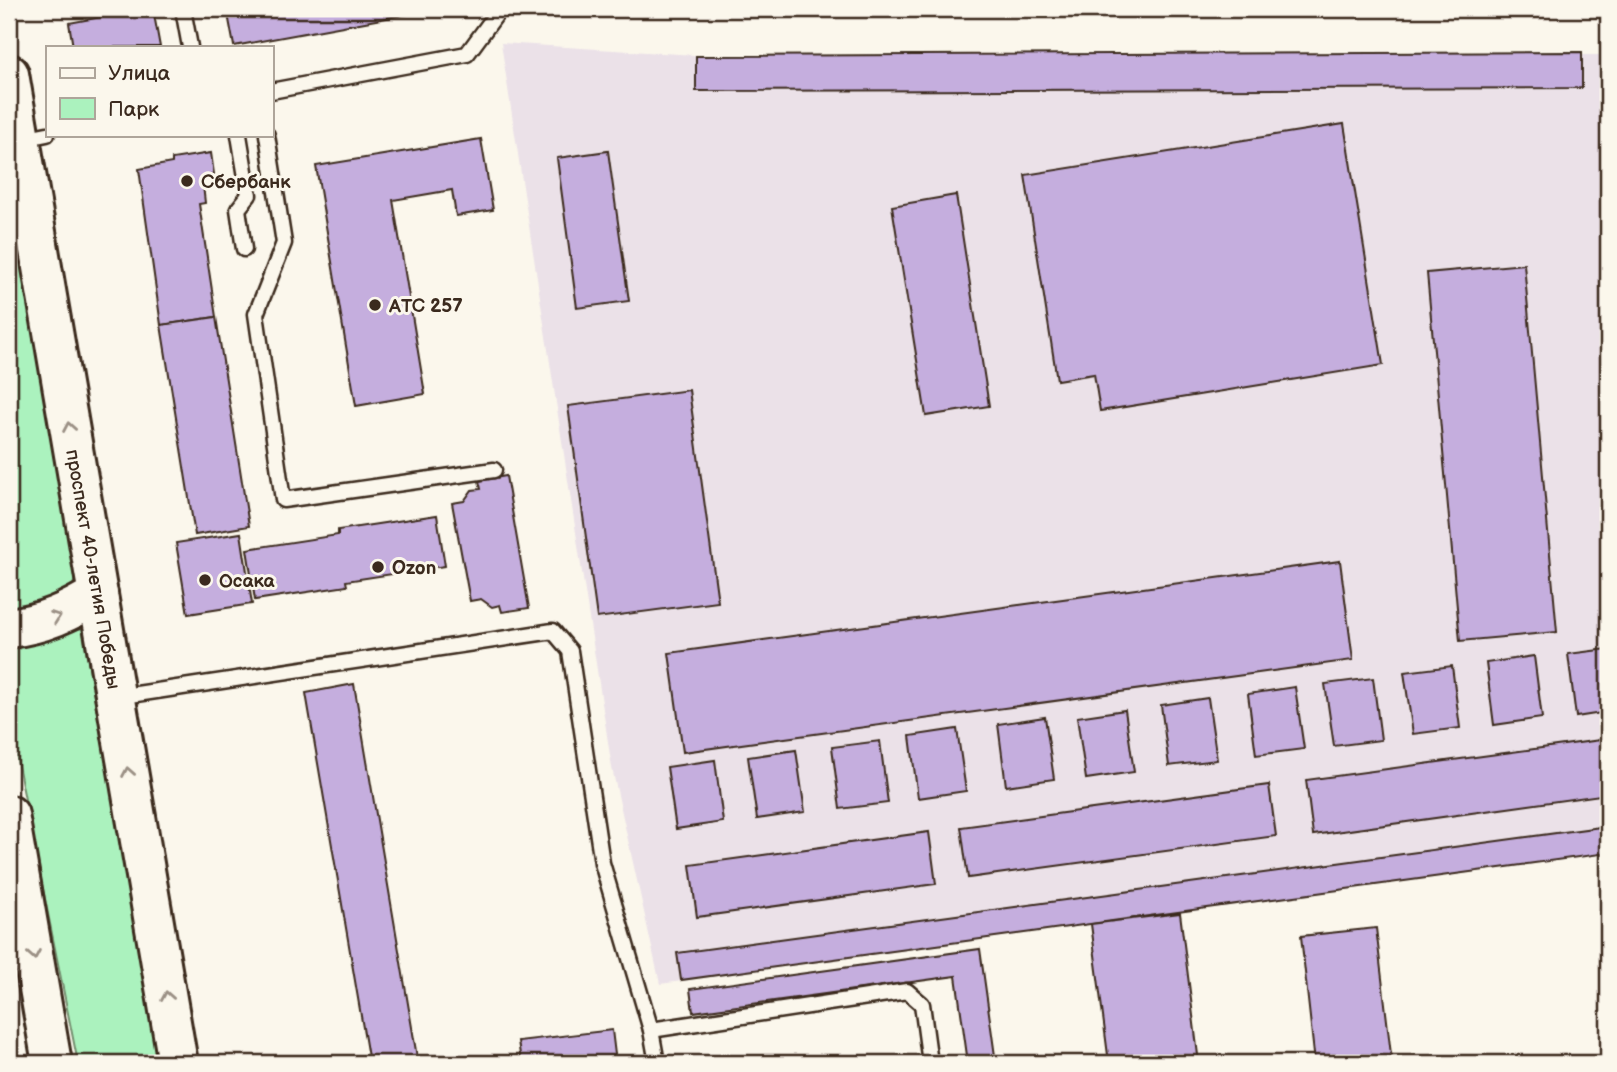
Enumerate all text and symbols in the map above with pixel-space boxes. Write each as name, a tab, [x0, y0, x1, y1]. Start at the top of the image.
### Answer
legend	[46, 46, 273, 136]
text: Улица	[108, 61, 171, 86]
text: Парк	[108, 97, 159, 122]
place label: Сбербанк	[201, 171, 291, 194]
marker: Сбербанк	[179, 173, 195, 189]
place label: АТС 257	[388, 295, 463, 318]
marker: АТС 257	[367, 297, 383, 313]
one-way arrow	[62, 421, 77, 433]
street label: проспект 40-летия Победы	[60, 448, 125, 691]
place label: Ozon	[392, 557, 436, 580]
marker: Ozon	[370, 559, 386, 575]
place label: Осака	[219, 570, 276, 593]
marker: Осака	[197, 572, 213, 588]
one-way arrow	[49, 611, 61, 625]
one-way arrow	[121, 766, 136, 778]
one-way arrow	[26, 949, 41, 961]
one-way arrow	[160, 990, 175, 1002]

